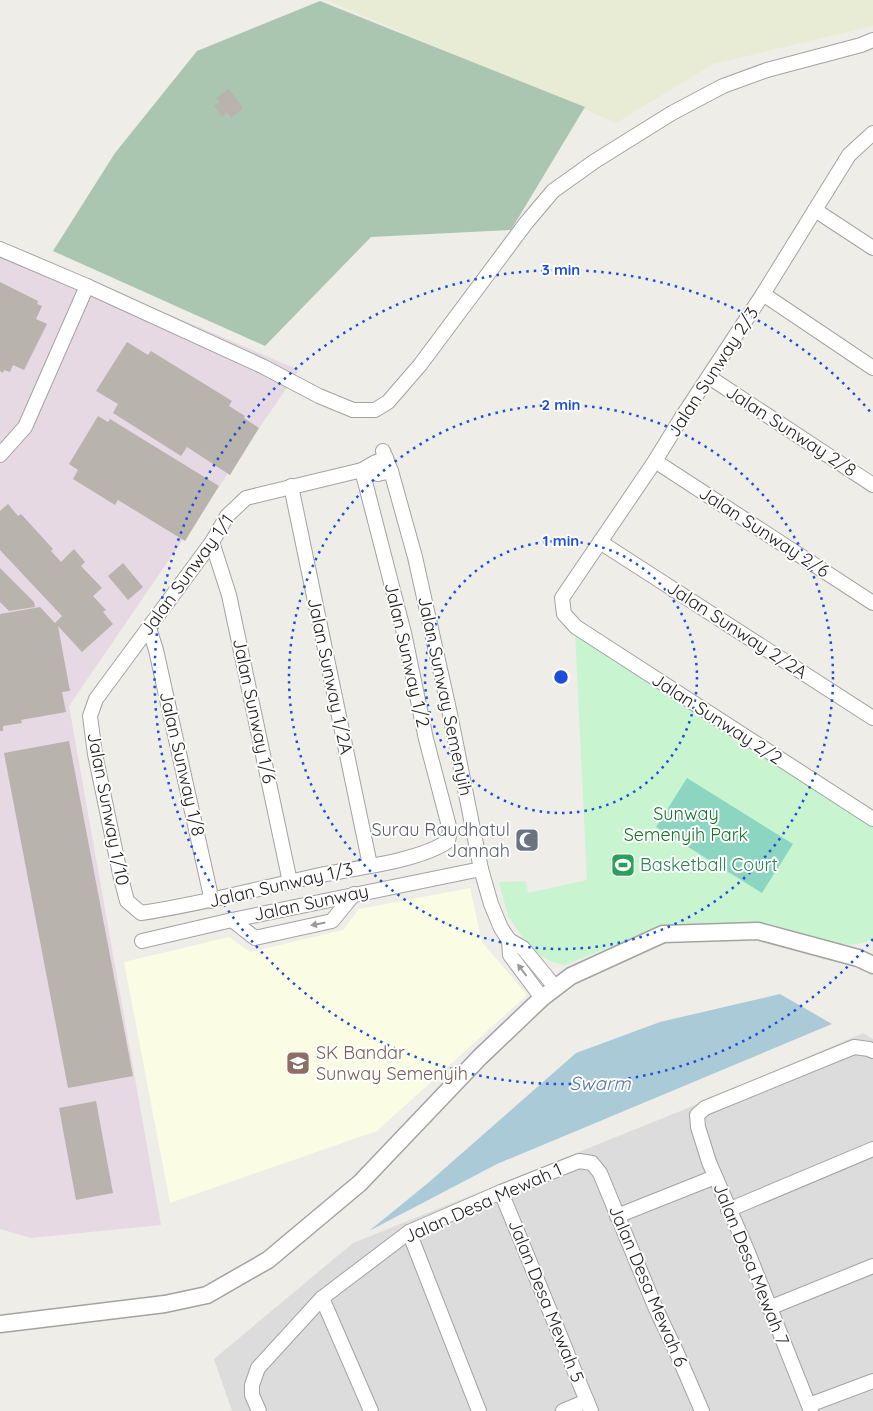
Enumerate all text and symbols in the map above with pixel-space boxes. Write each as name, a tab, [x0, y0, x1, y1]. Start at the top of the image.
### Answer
text: 3 min	[542, 260, 580, 279]
street label: Jalan Sunway 2/3	[662, 302, 763, 441]
street label: Jalan Sunway 2/8	[722, 380, 861, 481]
text: 2 min	[541, 395, 581, 414]
street label: Jalan Sunway 2/6	[695, 481, 834, 583]
street label: Jalan Sunway 1/1	[135, 509, 238, 640]
text: 1 min	[543, 531, 579, 550]
street label: Jalan Sunway 2/2A	[663, 576, 812, 684]
street label: Jalan Sunway 1/2	[380, 580, 435, 730]
street label: Jalan Sunway Semenyih	[413, 594, 478, 798]
street label: Jalan Sunway 1/2A	[303, 595, 358, 757]
street label: Jalan Sunway 1/6	[228, 636, 281, 786]
centre of rings	[552, 668, 570, 686]
street label: Jalan Sunway 2/2	[648, 668, 787, 769]
street label: Jalan Sunway 1/8	[155, 689, 210, 838]
street label: Jalan Sunway 1/10	[82, 730, 135, 887]
park label: Sunway Semenyih Park	[624, 802, 748, 846]
place label: Surau Raudhatul Jannah	[371, 818, 510, 862]
mosque icon: Surau Raudhatul Jannah	[514, 827, 540, 853]
sports icon: Basketball Court	[610, 852, 636, 878]
place label: Basketball Court	[640, 853, 777, 876]
street label: Jalan Sunway 1/3	[207, 858, 355, 912]
street label: Jalan Sunway	[251, 880, 371, 926]
one-way arrow	[311, 920, 326, 928]
one-way arrow	[517, 963, 527, 977]
place label: SK Bandar Sunway Semenyih	[316, 1041, 468, 1085]
school or university icon: SK Bandar Sunway Semenyih	[285, 1050, 311, 1076]
water label: Swarm	[569, 1071, 631, 1095]
street label: Jalan Desa Mewah 1	[400, 1157, 565, 1248]
street label: Jalan Desa Mewah 7	[708, 1179, 795, 1348]
street label: Jalan Desa Mewah 6	[604, 1201, 693, 1370]
street label: Jalan Desa Mewah 5	[503, 1216, 590, 1386]

